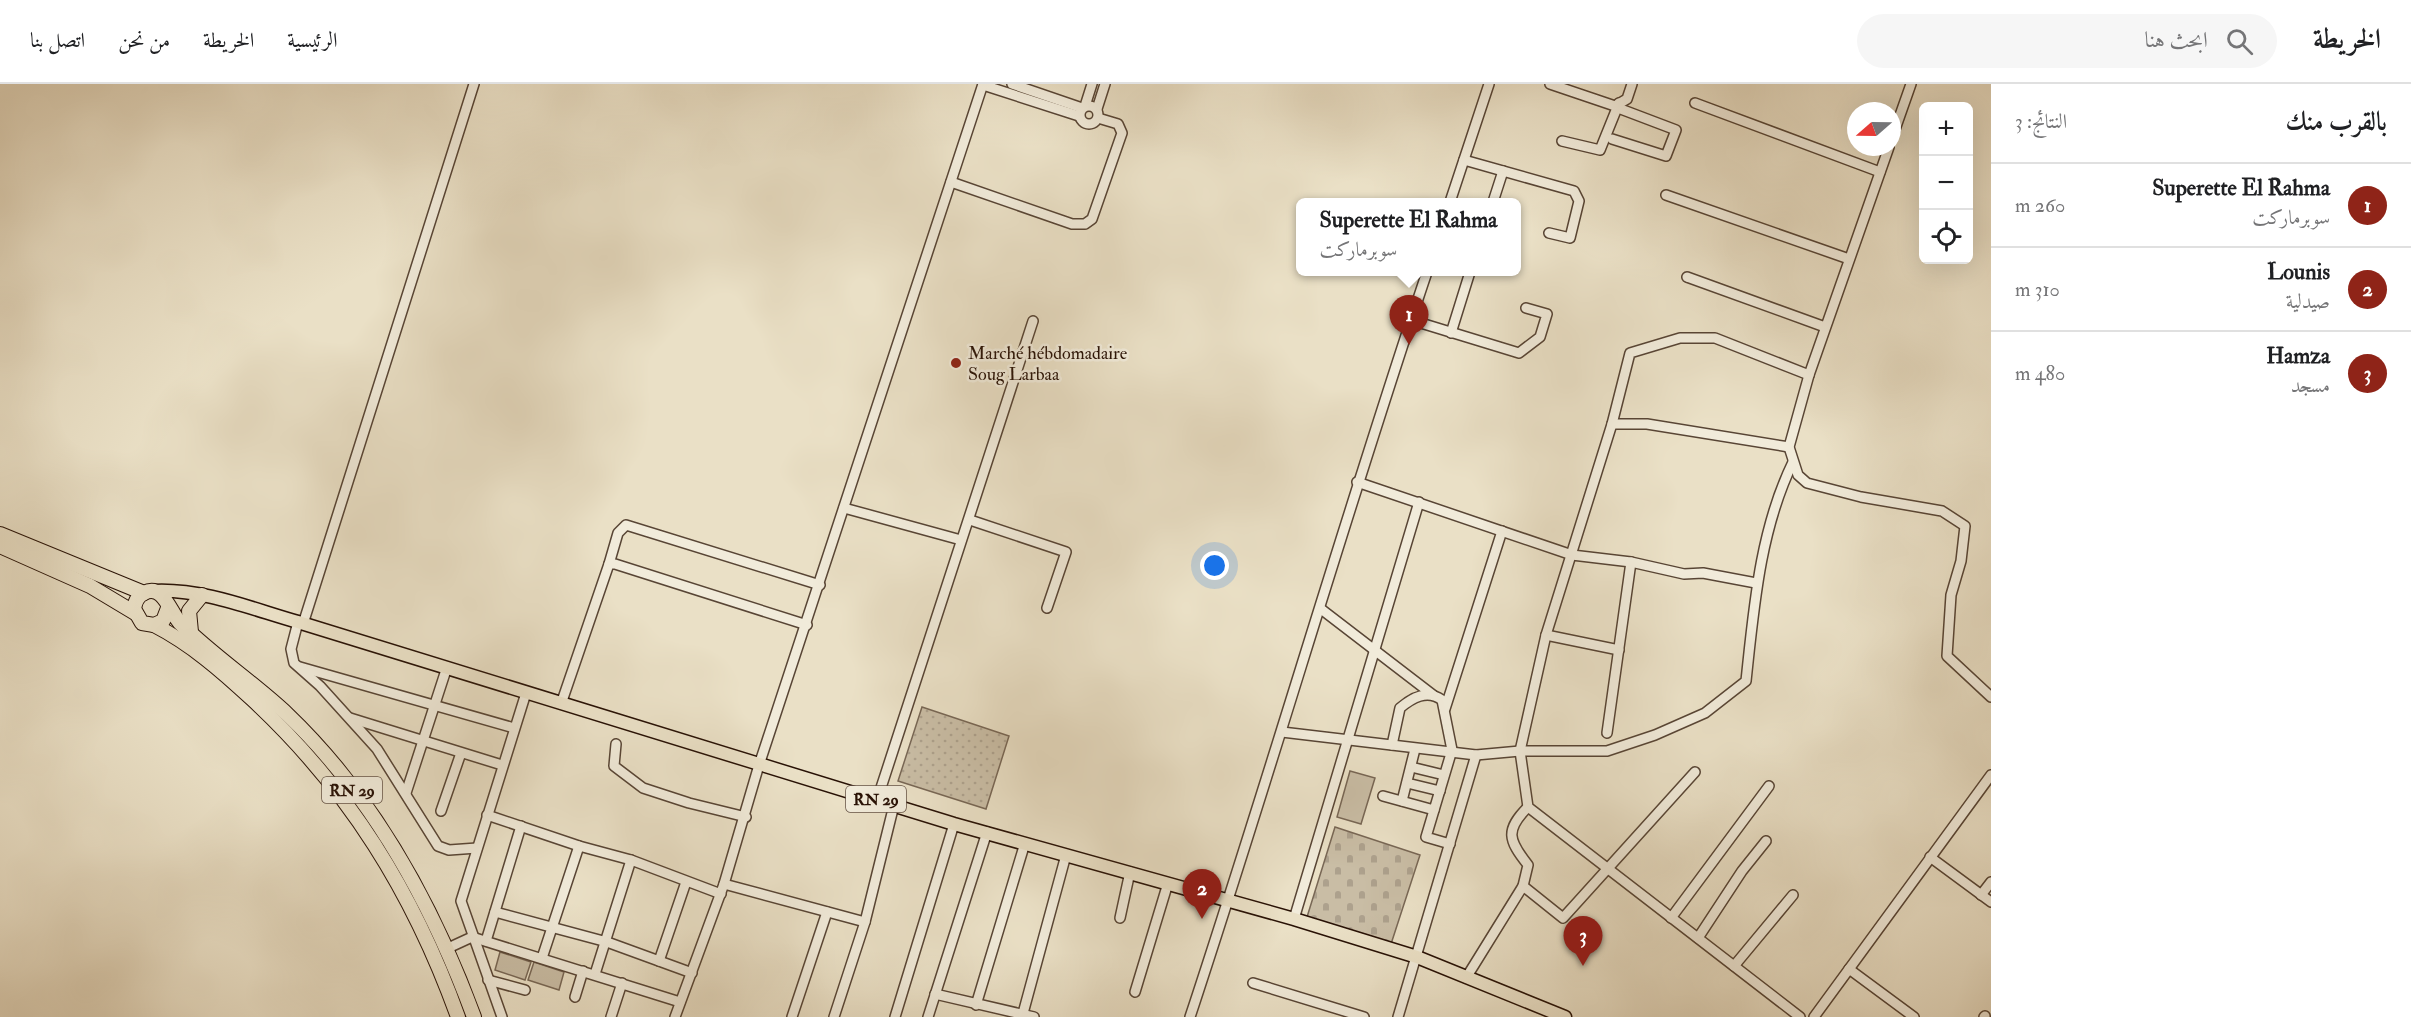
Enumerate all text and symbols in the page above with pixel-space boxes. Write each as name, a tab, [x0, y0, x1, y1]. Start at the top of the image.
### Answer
search box	[1857, 14, 2277, 68]
text: الخريطة	[2313, 22, 2381, 57]
icon: search	[2223, 25, 2256, 58]
text: ابحث هنا	[2145, 26, 2208, 54]
text: اتصل بنا	[30, 27, 85, 54]
text: من نحن	[118, 27, 170, 54]
text: الخريطة	[203, 27, 254, 54]
text: الرئيسية	[287, 27, 338, 54]
north arrow	[1847, 102, 1901, 156]
map controls	[1919, 102, 1973, 264]
button: +	[1919, 102, 1973, 156]
text: بالقرب منك	[2285, 106, 2387, 138]
text: النتائج: 3	[2015, 109, 2067, 134]
button: −	[1919, 156, 1973, 210]
text: Superette El Rahma	[2152, 174, 2330, 202]
text: 260 m	[2015, 193, 2065, 218]
text: 1	[2364, 193, 2371, 218]
popup	[1296, 198, 1521, 276]
text: سوبرماركت	[2252, 205, 2330, 230]
text: Superette El Rahma	[1320, 206, 1497, 234]
button: locate	[1919, 210, 1973, 264]
text: سوبرماركت	[1320, 237, 1397, 262]
text: Lounis	[2267, 258, 2330, 286]
text: 310 m	[2015, 277, 2060, 302]
text: 2	[2362, 277, 2373, 302]
text: صيدلية	[2286, 289, 2330, 314]
pin: 1	[1390, 296, 1428, 345]
place label: Marché hébdomadaire Soug Larbaa	[968, 342, 1128, 386]
text: Hamza	[2266, 342, 2330, 370]
marker: Marché hébdomadaire Soug Larbaa	[949, 356, 963, 370]
text: 480 m	[2015, 361, 2065, 386]
text: 3	[2364, 361, 2371, 386]
text: مسجد	[2291, 373, 2330, 398]
your location	[1200, 551, 1229, 580]
road number: RN 29	[322, 777, 382, 803]
road number: RN 29	[846, 786, 906, 812]
pin: 2	[1182, 870, 1222, 919]
pin: 3	[1564, 916, 1602, 966]

